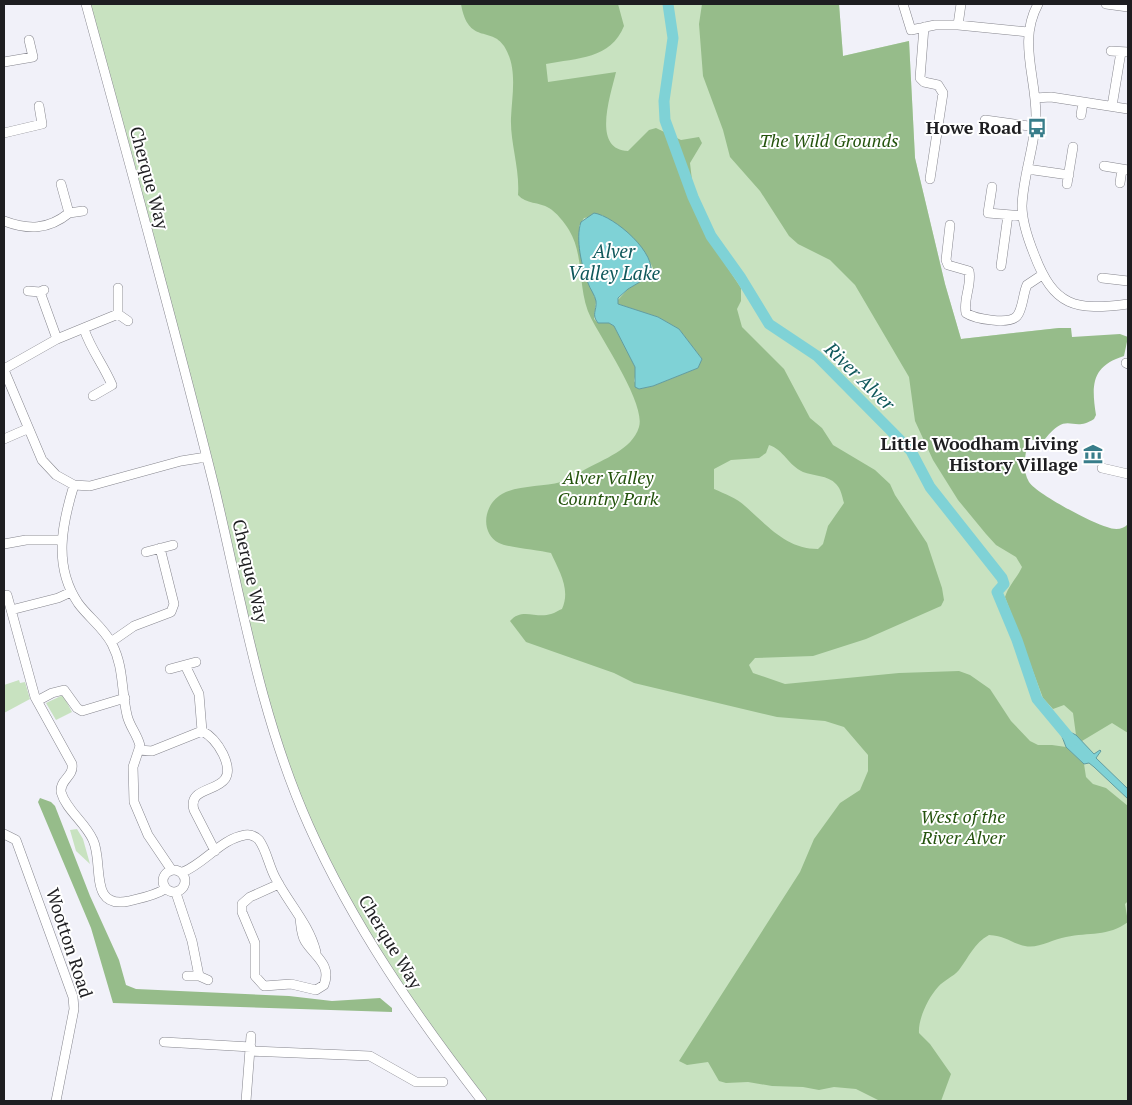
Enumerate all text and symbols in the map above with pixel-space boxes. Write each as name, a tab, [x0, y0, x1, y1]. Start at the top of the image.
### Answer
place label: Howe Road	[926, 115, 1022, 139]
bus stop icon: Howe Road	[1026, 117, 1048, 139]
street label: Cherque Way	[125, 124, 175, 233]
park label: The Wild Grounds	[759, 128, 899, 152]
water label: Alver Valley Lake	[568, 238, 661, 285]
water label: River Alver	[819, 335, 901, 416]
place label: Little Woodham Living History Village	[881, 431, 1079, 476]
museum icon: Little Woodham Living History Village	[1082, 443, 1104, 465]
park label: Alver Valley Country Park	[557, 465, 659, 510]
street label: Cherque Way	[227, 517, 275, 626]
park label: West of the River Alver	[920, 804, 1006, 849]
street label: Wootton Road	[41, 885, 99, 1001]
street label: Cherque Way	[353, 890, 429, 994]

